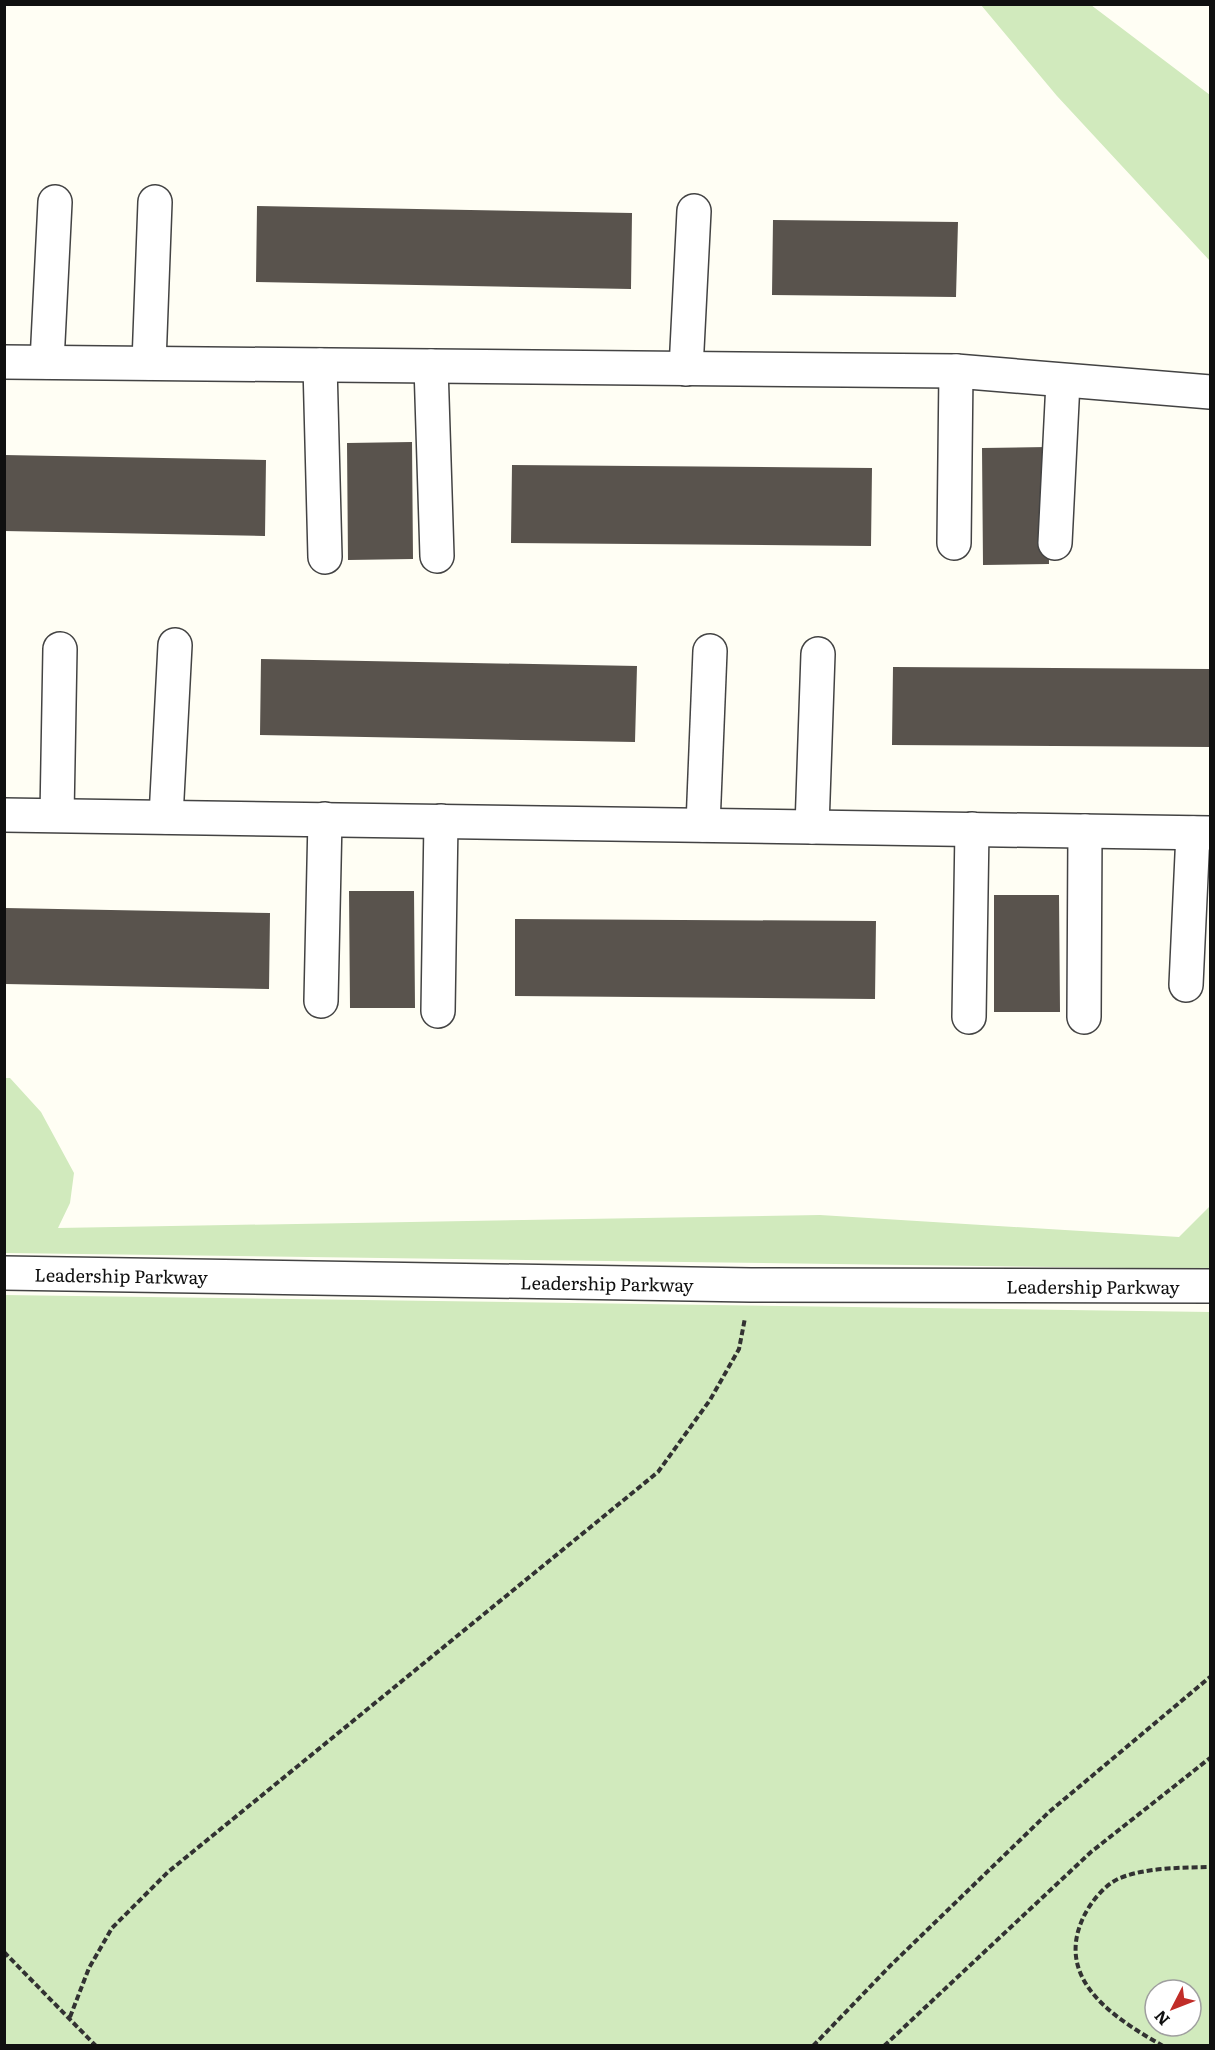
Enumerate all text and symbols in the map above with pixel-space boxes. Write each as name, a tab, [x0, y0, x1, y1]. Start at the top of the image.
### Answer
street label: Leadership Parkway	[34, 1260, 209, 1290]
street label: Leadership Parkway	[520, 1268, 694, 1298]
street label: Leadership Parkway	[1006, 1272, 1180, 1299]
north arrow	[1143, 1978, 1203, 2038]
text: N	[1148, 2006, 1175, 2032]

